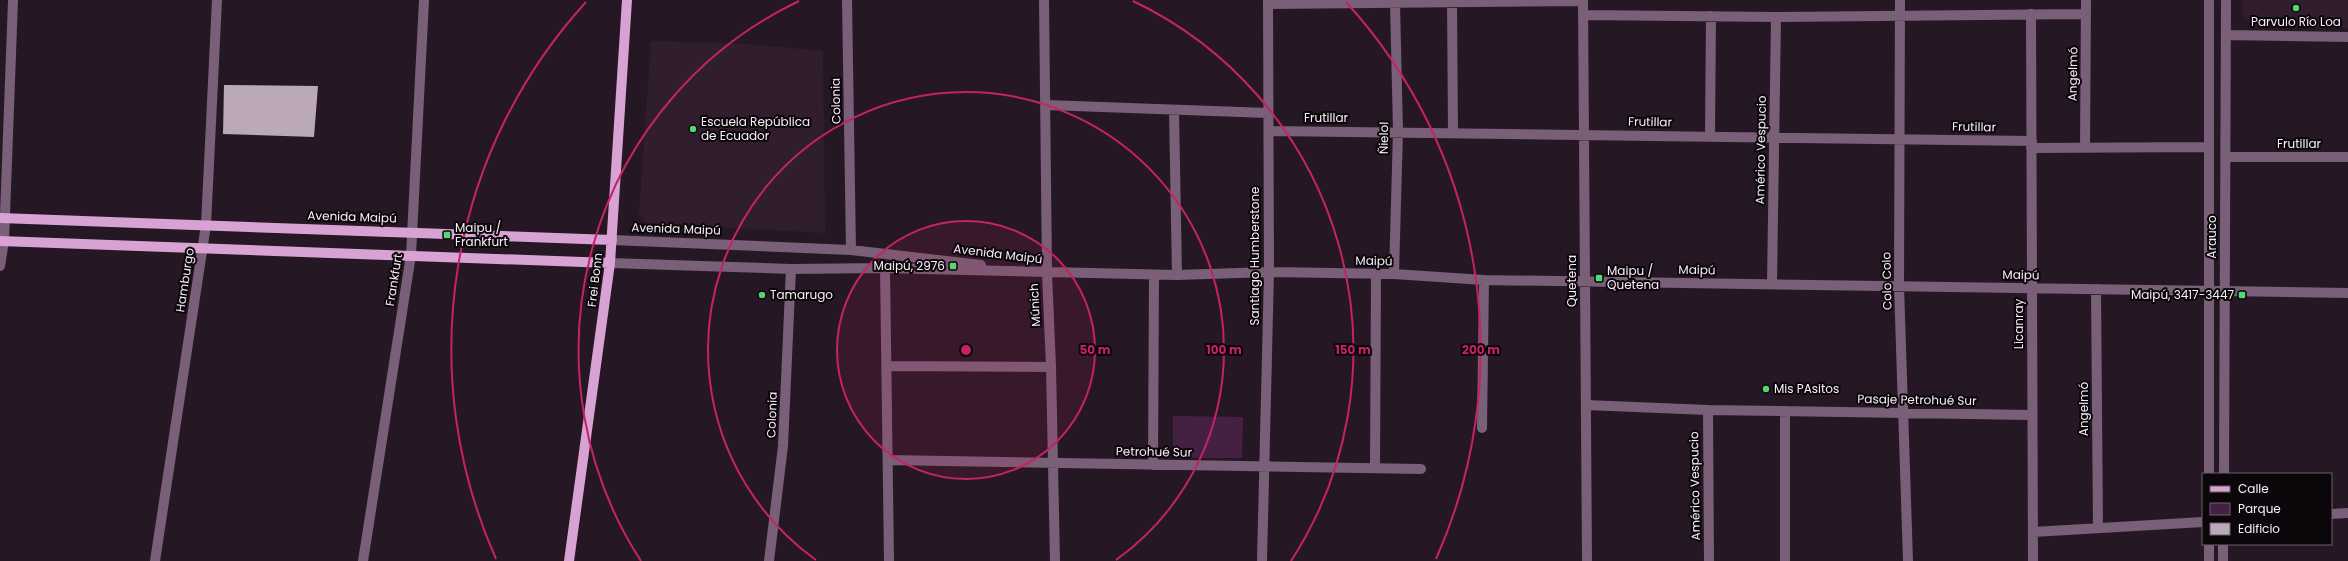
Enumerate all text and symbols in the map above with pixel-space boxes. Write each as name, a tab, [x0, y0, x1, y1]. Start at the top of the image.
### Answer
marker: Parvulo Río Loa	[2291, 3, 2301, 13]
place label: Parvulo Río Loa	[2251, 13, 2341, 30]
street label: Angelmó	[2064, 46, 2081, 101]
street label: Colonia	[827, 78, 844, 124]
street label: Américo Vespucio	[1751, 95, 1770, 205]
street label: Frutillar	[1304, 109, 1349, 126]
place label: Escuela República de Ecuador	[701, 113, 810, 144]
street label: Frutillar	[1628, 113, 1673, 130]
street label: Frutillar	[1952, 118, 1997, 135]
street label: Ñielol	[1375, 122, 1392, 154]
marker: Escuela República de Ecuador	[688, 124, 698, 134]
street label: Frutillar	[2277, 135, 2322, 152]
street label: Santiago Humberstone	[1246, 186, 1263, 326]
street label: Avenida Maipú	[307, 206, 397, 227]
street label: Arauco	[2203, 215, 2220, 259]
street label: Avenida Maipú	[631, 218, 721, 239]
place label: Maipu / Frankfurt	[455, 219, 508, 250]
marker: Maipu / Frankfurt	[442, 230, 452, 240]
street label: Avenida Maipú	[953, 240, 1044, 267]
street label: Hamburgo	[171, 246, 198, 313]
street label: Colo Colo	[1877, 251, 1896, 310]
street label: Frankfurt	[381, 252, 406, 307]
street label: Frei Bonn	[583, 252, 606, 308]
street label: Maipú	[1355, 252, 1393, 269]
street label: Quetena	[1563, 255, 1580, 307]
place label: Maipú, 2976	[874, 257, 945, 274]
marker: Maipú, 2976	[948, 261, 958, 271]
street label: Maipú	[1678, 261, 1716, 278]
place label: Maipu / Quetena	[1607, 262, 1659, 293]
street label: Maipú	[2002, 266, 2040, 283]
marker: Maipu / Quetena	[1594, 273, 1604, 283]
street label: Múnich	[1025, 283, 1044, 327]
place label: Tamarugo	[770, 286, 833, 303]
place label: Maipú, 3417-3447	[2131, 286, 2234, 303]
marker: Tamarugo	[757, 290, 767, 300]
marker: Maipú, 3417-3447	[2237, 290, 2247, 300]
street label: Licanray	[2010, 298, 2027, 349]
text: 50 m	[1080, 341, 1111, 358]
text: 100 m	[1206, 341, 1242, 358]
text: 150 m	[1335, 341, 1371, 358]
text: 200 m	[1462, 341, 1500, 358]
centre of rings	[959, 343, 973, 357]
place label: Mis PAsitos	[1774, 380, 1839, 397]
street label: Angelmó	[2075, 382, 2092, 436]
marker: Mis PAsitos	[1761, 384, 1771, 394]
street label: Pasaje Petrohué Sur	[1857, 390, 1977, 409]
street label: Colonia	[762, 392, 781, 438]
street label: Américo Vespucio	[1685, 431, 1704, 541]
street label: Petrohué Sur	[1116, 442, 1193, 461]
legend	[2202, 473, 2332, 545]
text: Calle	[2238, 480, 2269, 497]
text: Parque	[2238, 500, 2281, 517]
text: Edificio	[2238, 520, 2280, 537]

